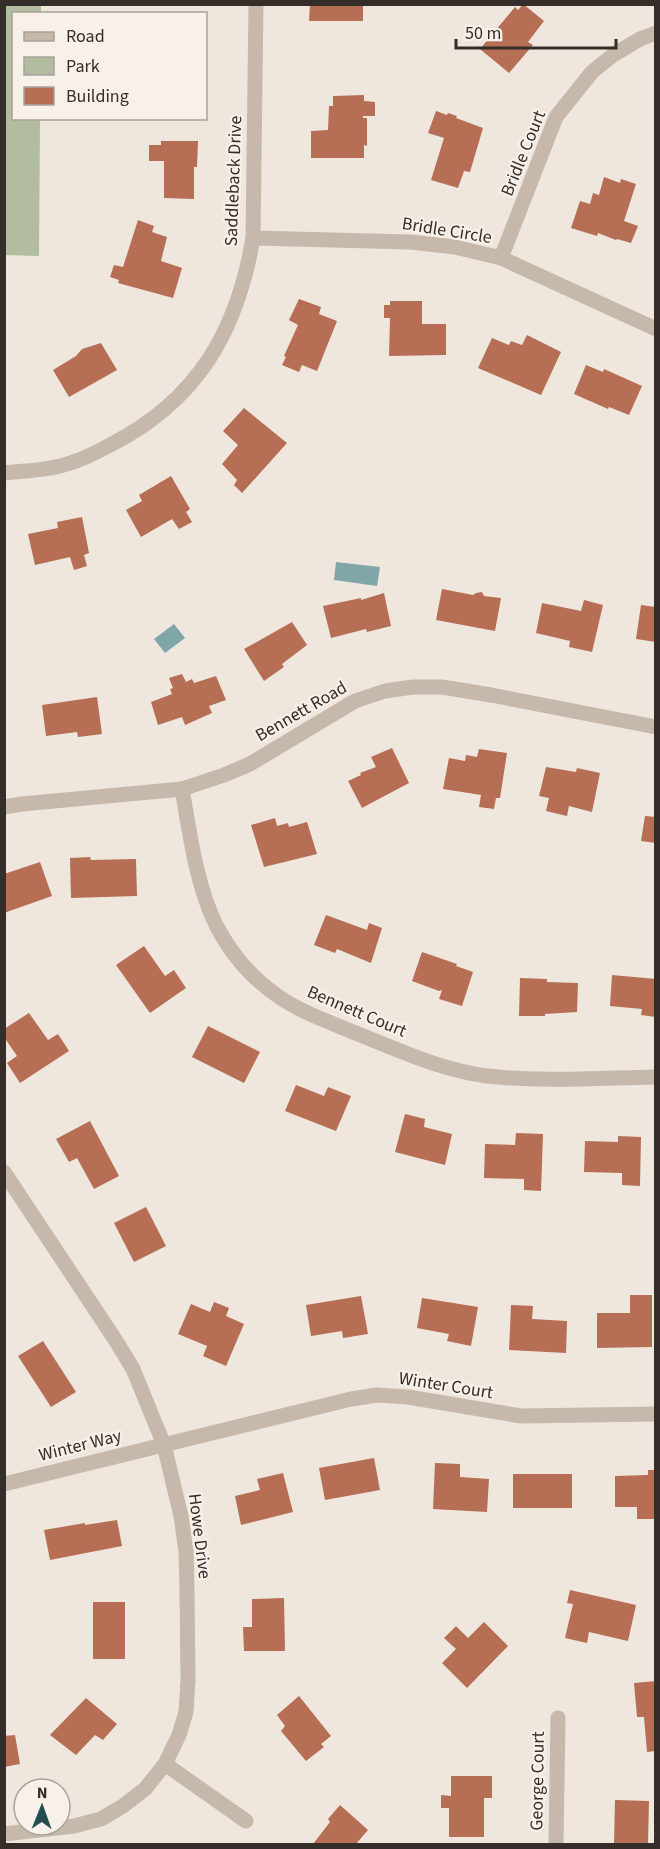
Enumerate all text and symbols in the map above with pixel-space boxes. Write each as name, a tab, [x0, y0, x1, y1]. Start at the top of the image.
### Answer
legend	[12, 12, 207, 120]
scale bar	[456, 12, 616, 50]
text: 50 m	[465, 21, 501, 46]
text: Road	[66, 24, 105, 49]
text: Park	[66, 54, 100, 79]
text: Building	[66, 84, 129, 109]
street label: Bridle Court	[495, 107, 552, 200]
street label: Saddleback Drive	[219, 115, 248, 247]
street label: Bridle Circle	[400, 211, 494, 250]
street label: Bennett Road	[251, 675, 352, 748]
street label: Bennett Court	[303, 979, 410, 1044]
street label: Winter Court	[397, 1366, 495, 1405]
street label: Winter Way	[36, 1423, 125, 1468]
street label: Howe Drive	[182, 1492, 217, 1580]
street label: George Court	[524, 1731, 551, 1831]
north arrow	[12, 1777, 72, 1837]
text: N	[37, 1782, 48, 1804]

